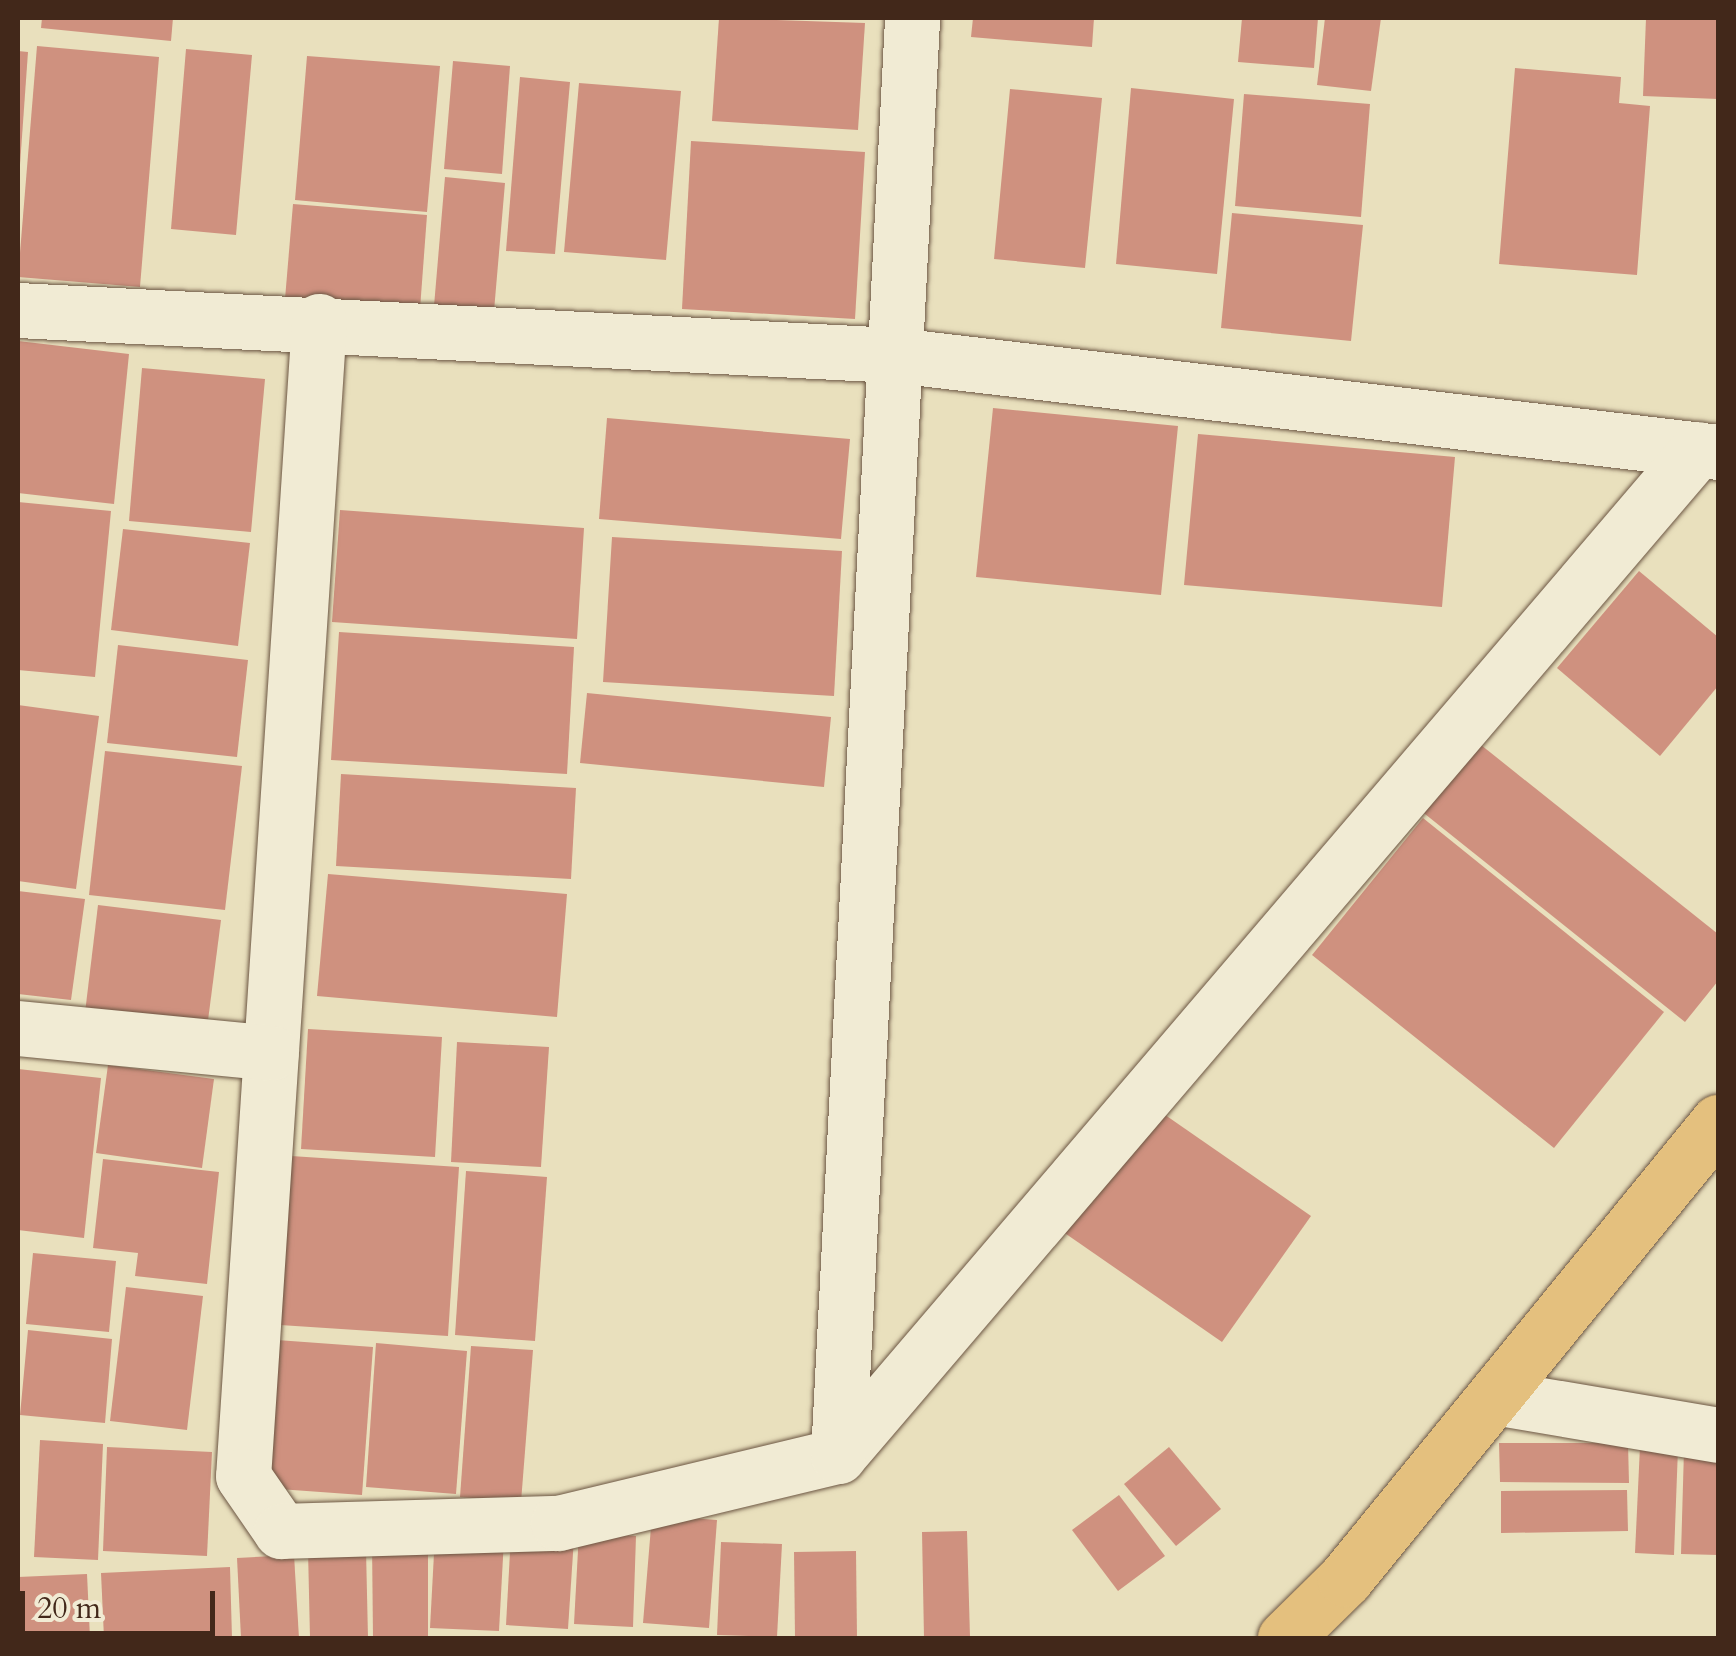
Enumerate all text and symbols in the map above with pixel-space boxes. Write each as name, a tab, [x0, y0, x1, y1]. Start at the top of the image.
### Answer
scale bar	[25, 1571, 220, 1633]
text: 20 m	[37, 1588, 101, 1629]

